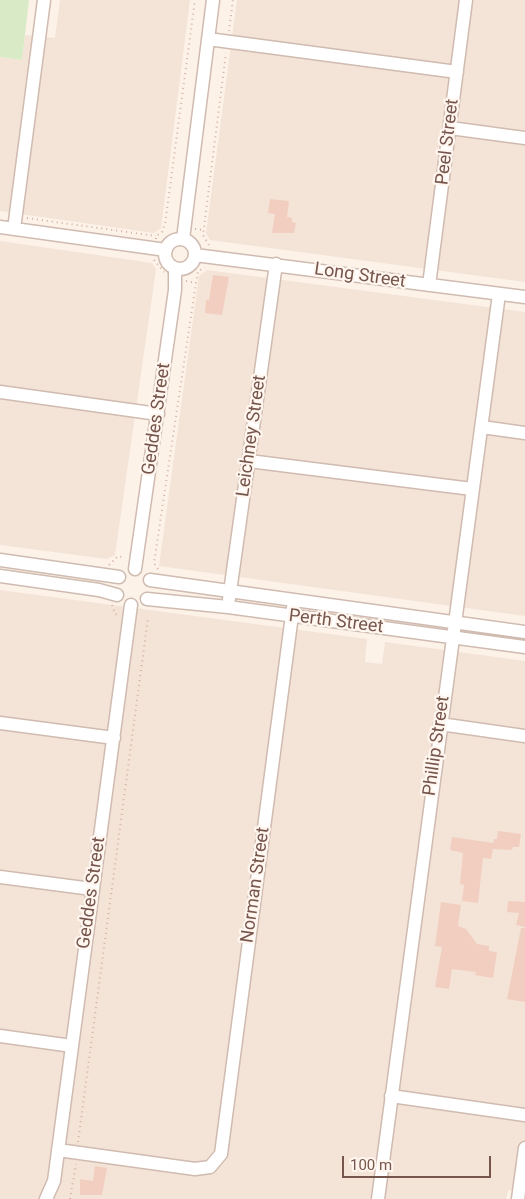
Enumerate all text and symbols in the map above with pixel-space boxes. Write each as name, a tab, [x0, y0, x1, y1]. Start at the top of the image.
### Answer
street label: Peel Street	[432, 98, 464, 186]
street label: Long Street	[313, 259, 407, 293]
street label: Geddes Street	[138, 362, 176, 476]
street label: Leichney Street	[233, 374, 271, 498]
street label: Perth Street	[287, 605, 385, 639]
street label: Phillip Street	[419, 695, 455, 797]
street label: Norman Street	[237, 826, 275, 944]
street label: Geddes Street	[73, 836, 111, 950]
scale bar	[345, 1146, 494, 1178]
text: 100 m	[350, 1156, 392, 1174]

